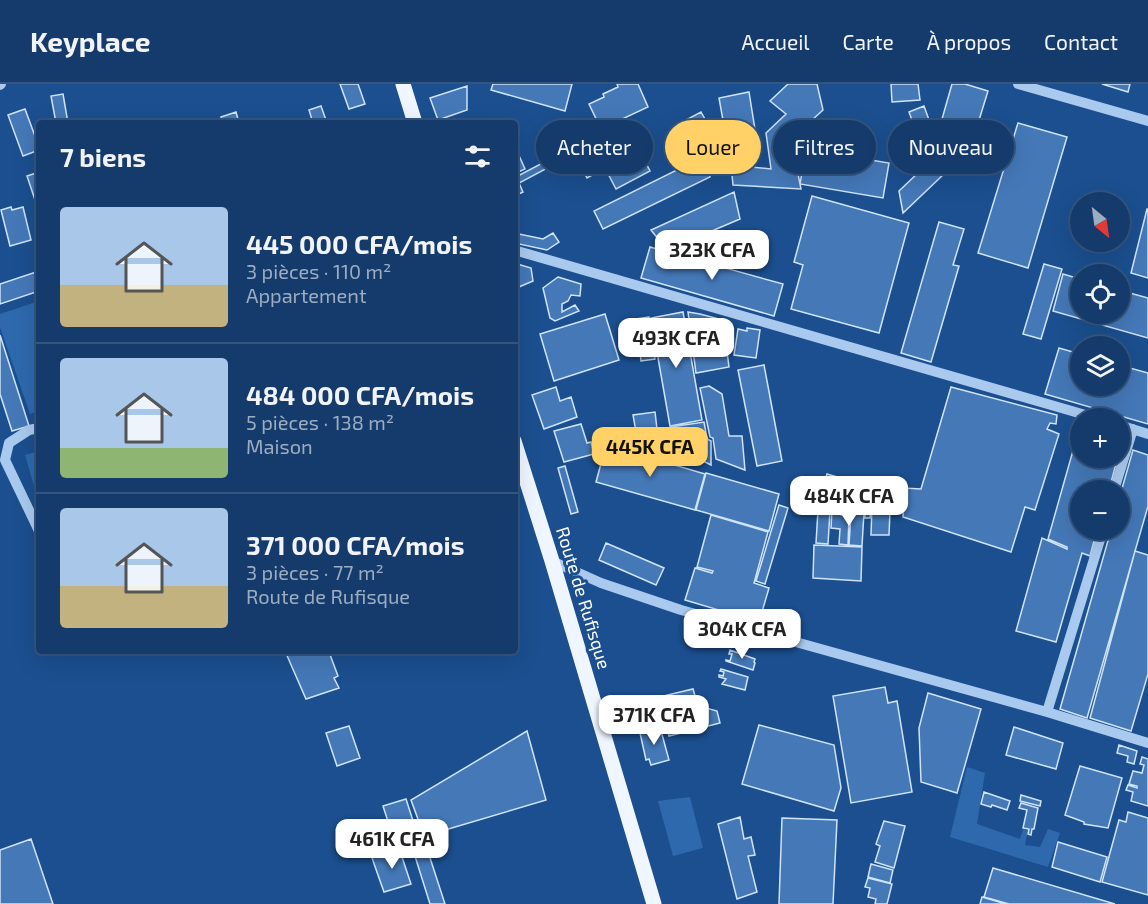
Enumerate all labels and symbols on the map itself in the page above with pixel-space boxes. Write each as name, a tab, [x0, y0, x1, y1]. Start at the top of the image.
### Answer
north arrow	[1070, 192, 1130, 252]
pin: 323K CFA	[650, 230, 774, 281]
pin: 493K CFA	[614, 318, 738, 369]
pin: 445K CFA	[588, 427, 712, 478]
pin: 484K CFA	[787, 476, 911, 527]
street label: Route de Rufisque	[552, 524, 616, 672]
pin: 304K CFA	[680, 609, 804, 660]
pin: 371K CFA	[592, 695, 716, 746]
pin: 461K CFA	[330, 819, 454, 870]

